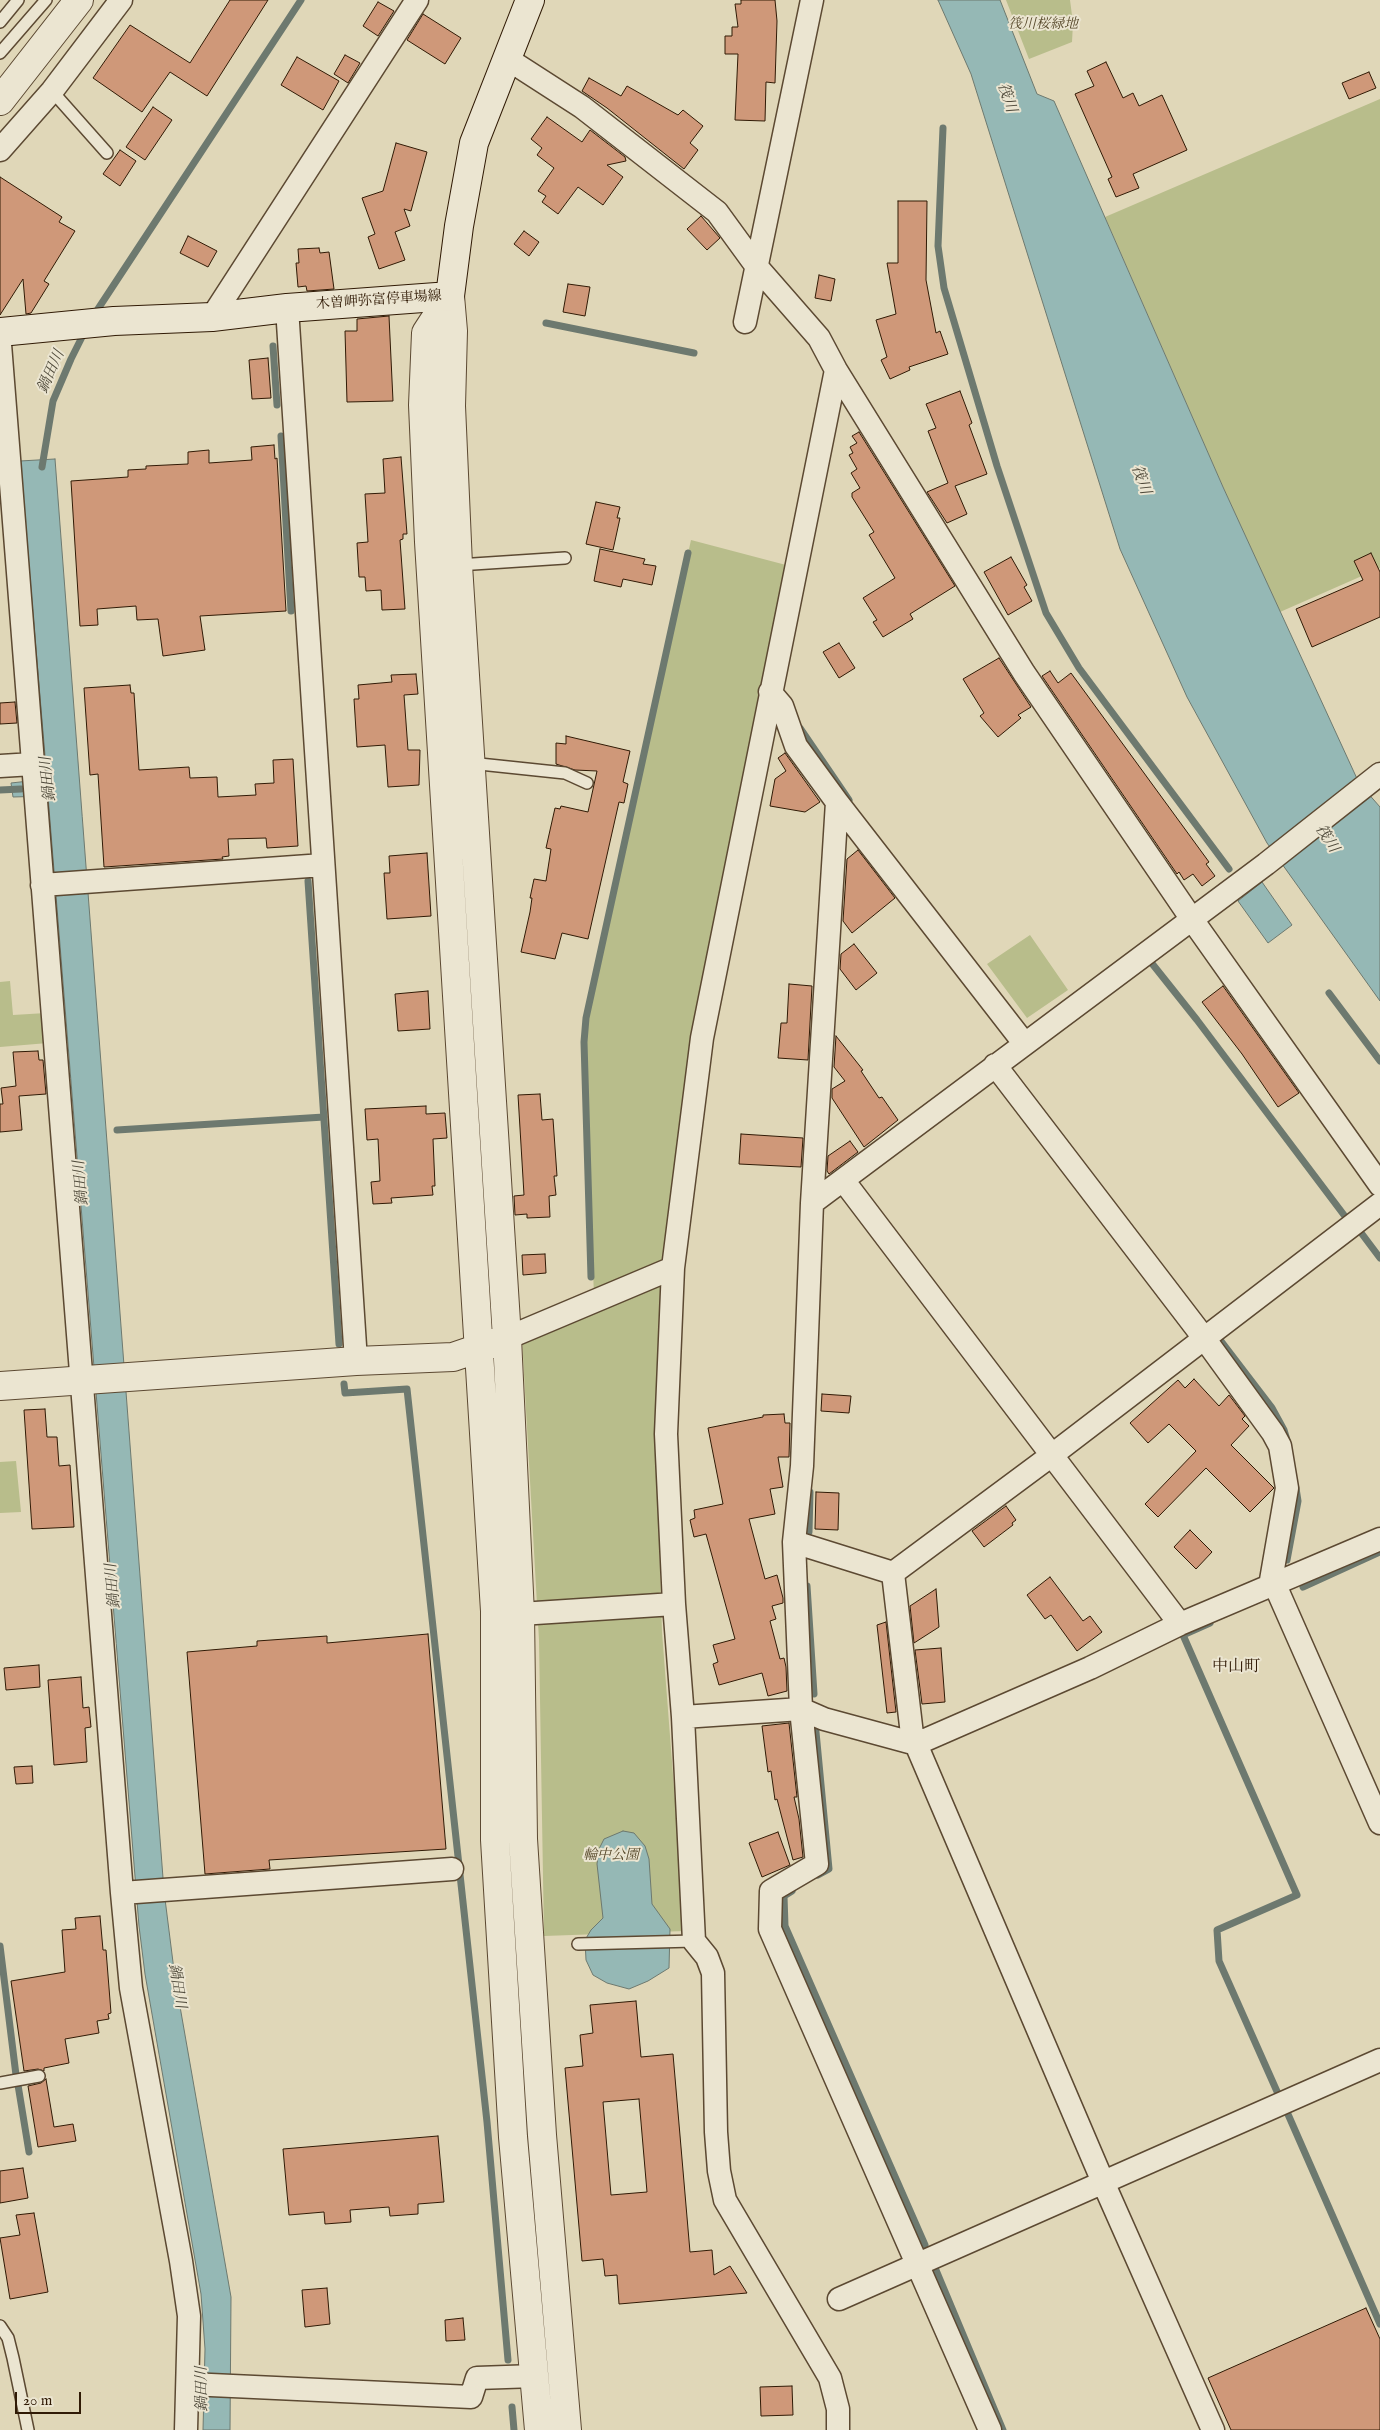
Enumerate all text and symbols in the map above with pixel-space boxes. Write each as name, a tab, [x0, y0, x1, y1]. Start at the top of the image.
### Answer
park label: 筏川桜緑地	[1008, 17, 1078, 33]
water label: 筏川	[993, 81, 1019, 115]
street label: 木曽岬弥富停車場線	[316, 288, 442, 314]
water label: 鍋田川	[35, 348, 69, 396]
water label: 筏川	[1126, 463, 1154, 497]
water label: 鍋田川	[38, 756, 60, 802]
water label: 筏川	[1310, 822, 1342, 856]
water label: 鍋田川	[71, 1160, 93, 1206]
water label: 鍋田川	[103, 1563, 125, 1609]
district label: 中山町	[1212, 1658, 1260, 1678]
park label: 輪中公園	[583, 1848, 639, 1864]
water label: 鍋田川	[164, 1962, 188, 2010]
water label: 鍋田川	[194, 2366, 212, 2412]
scale bar	[18, 2382, 84, 2414]
text: 20 m	[23, 2391, 52, 2410]

